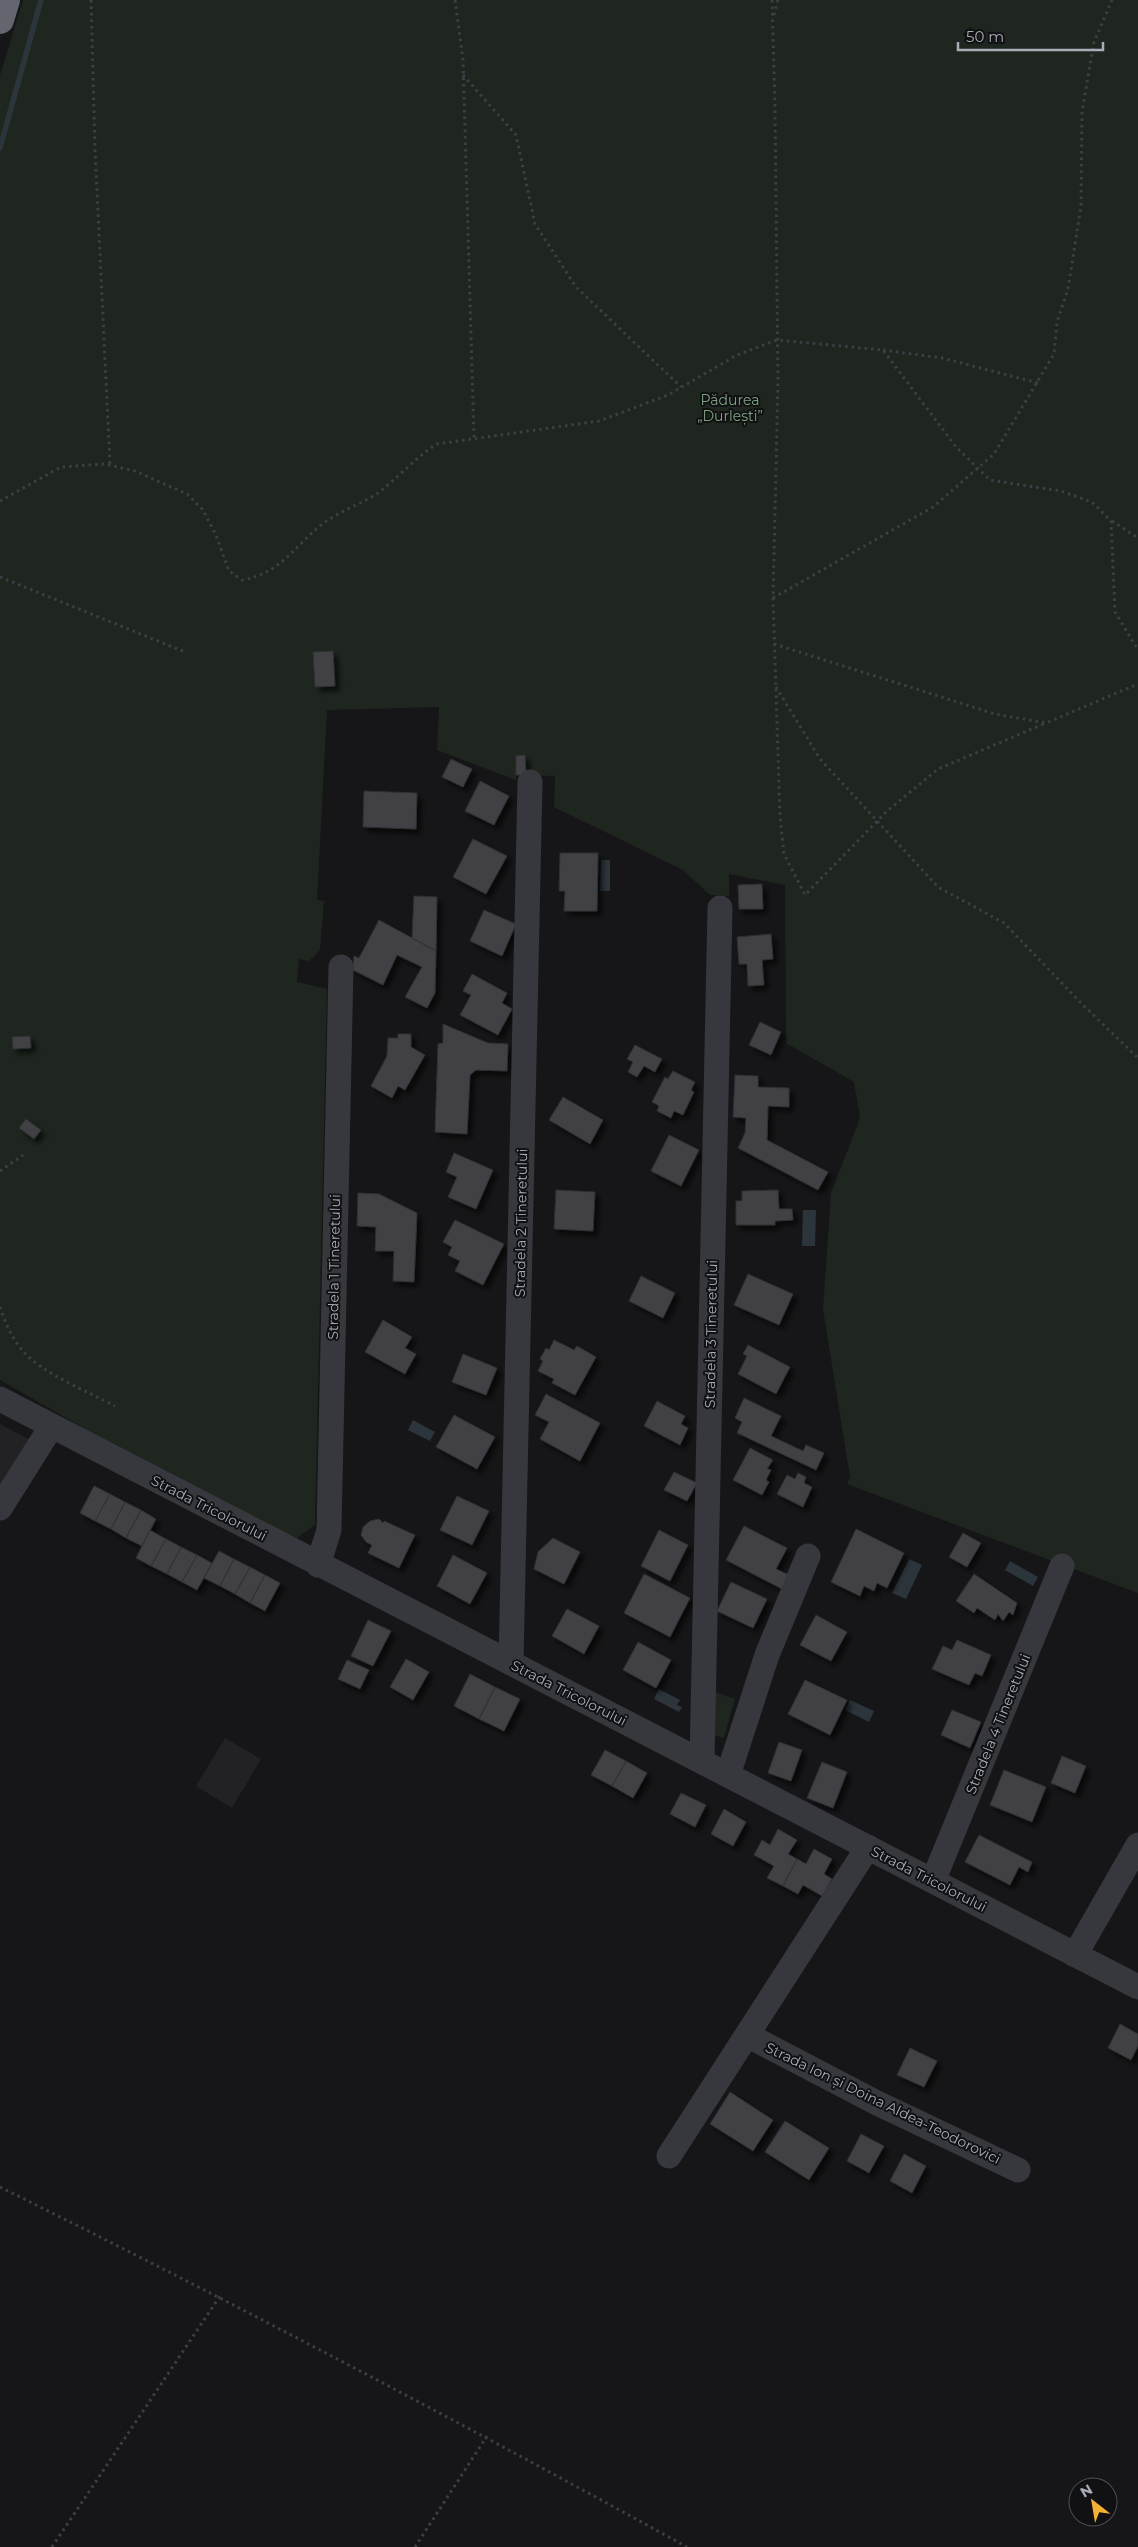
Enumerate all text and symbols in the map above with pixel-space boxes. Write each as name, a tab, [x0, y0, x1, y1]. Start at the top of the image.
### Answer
scale bar	[958, 20, 1103, 52]
text: 50 m	[966, 27, 1004, 46]
park label: Pădurea „Durlești”	[697, 391, 763, 426]
street label: Stradela 2 Tineretului	[511, 1149, 531, 1297]
street label: Stradela 1 Tineretului	[324, 1194, 344, 1340]
street label: Stradela 3 Tineretului	[701, 1260, 721, 1408]
street label: Strada Tricolorului	[148, 1471, 270, 1545]
street label: Stradela 4 Tineretului	[962, 1651, 1034, 1797]
street label: Strada Tricolorului	[508, 1656, 630, 1730]
street label: Strada Tricolorului	[868, 1842, 990, 1916]
street label: Strada Ion și Doina Aldea-Teodorovici	[762, 2038, 1003, 2169]
north arrow	[1068, 2477, 1118, 2527]
text: N	[1077, 2480, 1096, 2501]

